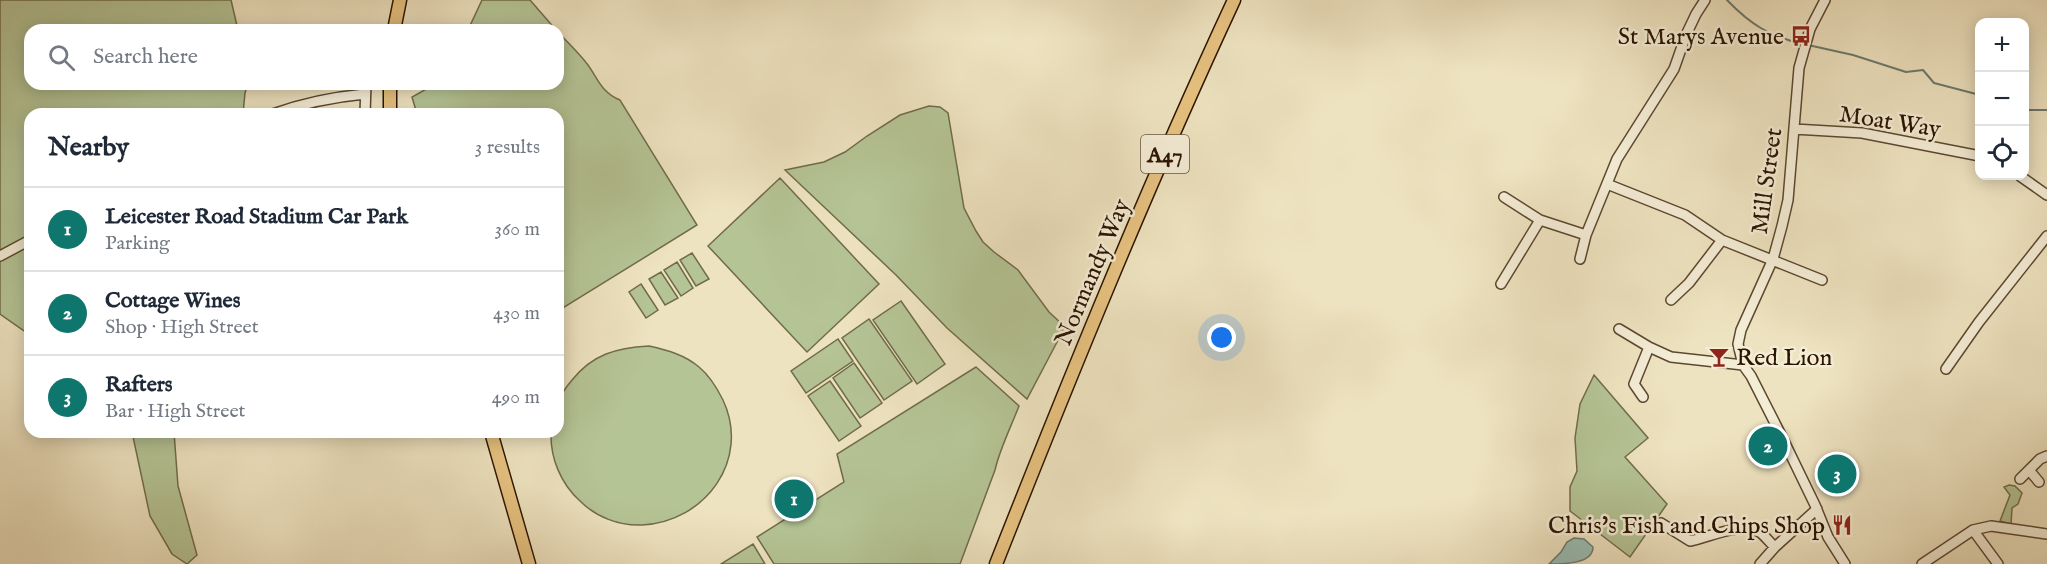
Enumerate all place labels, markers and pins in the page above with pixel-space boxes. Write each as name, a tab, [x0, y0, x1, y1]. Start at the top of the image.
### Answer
place label: St Marys Avenue	[1618, 22, 1784, 53]
bus stop icon: St Marys Avenue	[1789, 24, 1813, 48]
place label: Red Lion	[1736, 343, 1832, 374]
bar icon: Red Lion	[1707, 345, 1731, 369]
pin: 2	[1748, 424, 1788, 468]
pin: 3	[1818, 452, 1856, 496]
pin: 1	[774, 476, 814, 522]
place label: Chris's Fish and Chips Shop	[1548, 511, 1825, 542]
restaurant icon: Chris's Fish and Chips Shop	[1830, 513, 1854, 537]

